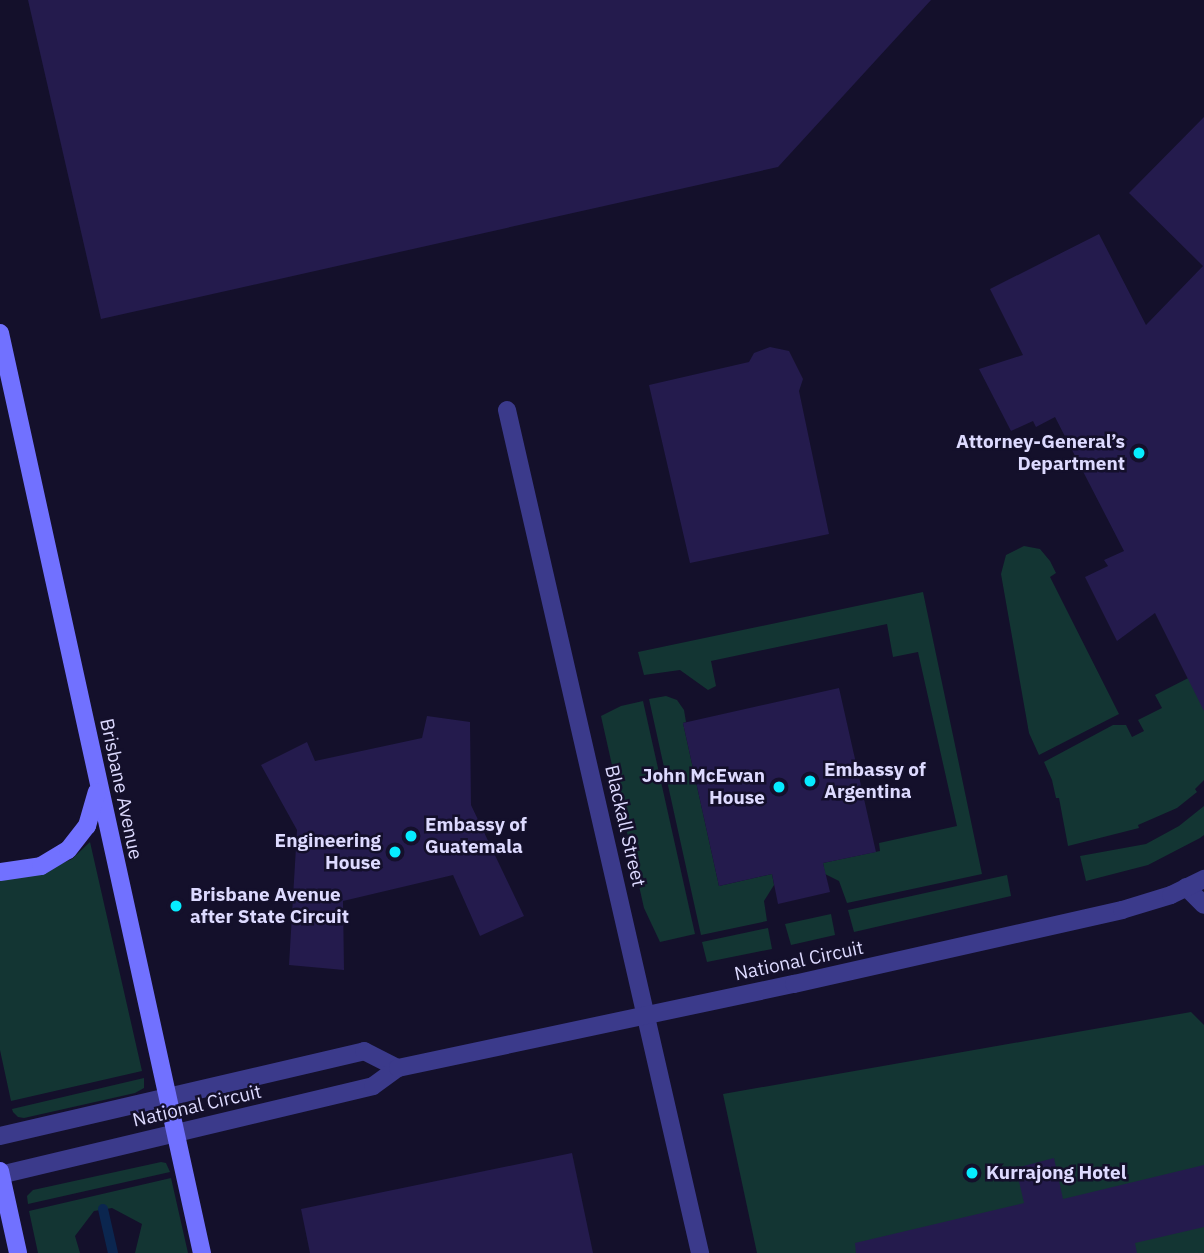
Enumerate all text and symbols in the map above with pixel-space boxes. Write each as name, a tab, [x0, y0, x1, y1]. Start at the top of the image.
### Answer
place label: Attorney-General’s Department	[956, 431, 1125, 475]
marker: Attorney-General’s Department	[1131, 445, 1147, 461]
street label: Brisbane Avenue	[95, 716, 147, 862]
place label: Embassy of Argentina	[824, 759, 926, 803]
street label: Blackall Street	[600, 763, 650, 889]
place label: John McEwan House	[642, 765, 765, 809]
marker: Embassy of Argentina	[802, 773, 818, 789]
marker: John McEwan House	[771, 779, 787, 795]
place label: Embassy of Guatemala	[425, 814, 527, 858]
marker: Embassy of Guatemala	[403, 828, 419, 844]
place label: Engineering House	[275, 830, 381, 874]
marker: Engineering House	[387, 844, 403, 860]
place label: Brisbane Avenue after State Circuit	[190, 884, 349, 928]
marker: Brisbane Avenue after State Circuit	[168, 898, 184, 914]
street label: National Circuit	[732, 936, 866, 986]
street label: National Circuit	[130, 1080, 264, 1132]
place label: Kurrajong Hotel	[986, 1162, 1127, 1184]
marker: Kurrajong Hotel	[964, 1165, 980, 1181]

